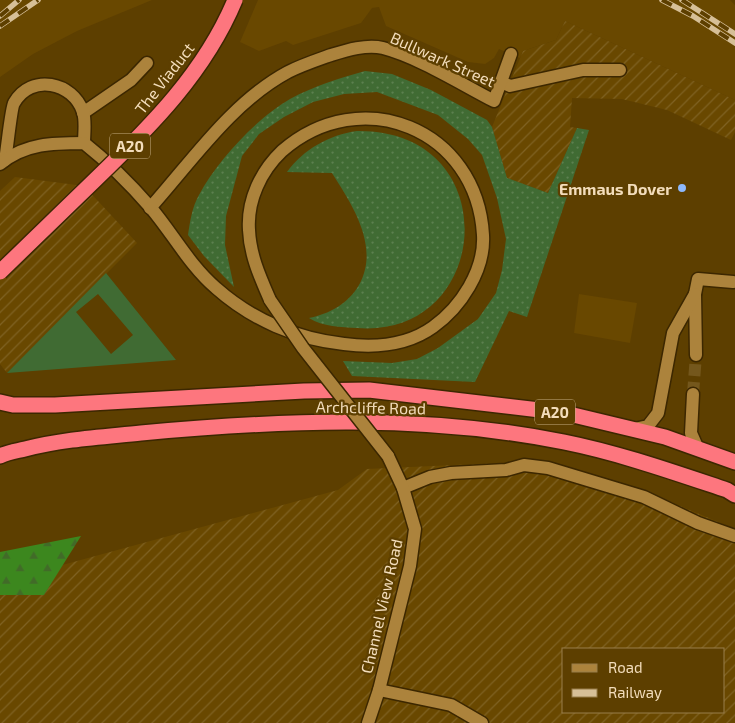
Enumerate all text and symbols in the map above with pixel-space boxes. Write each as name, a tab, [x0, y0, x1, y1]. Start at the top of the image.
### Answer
street label: Bullwark Street	[388, 27, 498, 91]
street label: The Viaduct	[130, 39, 198, 117]
road number: A20	[110, 134, 150, 158]
place label: Emmaus Dover	[559, 179, 672, 198]
marker: Emmaus Dover	[676, 182, 688, 194]
street label: Archcliffe Road	[316, 397, 426, 417]
road number: A20	[535, 400, 575, 424]
street label: Channel View Road	[356, 537, 406, 675]
legend	[562, 648, 725, 713]
text: Road	[608, 658, 643, 676]
text: Railway	[608, 683, 662, 701]

